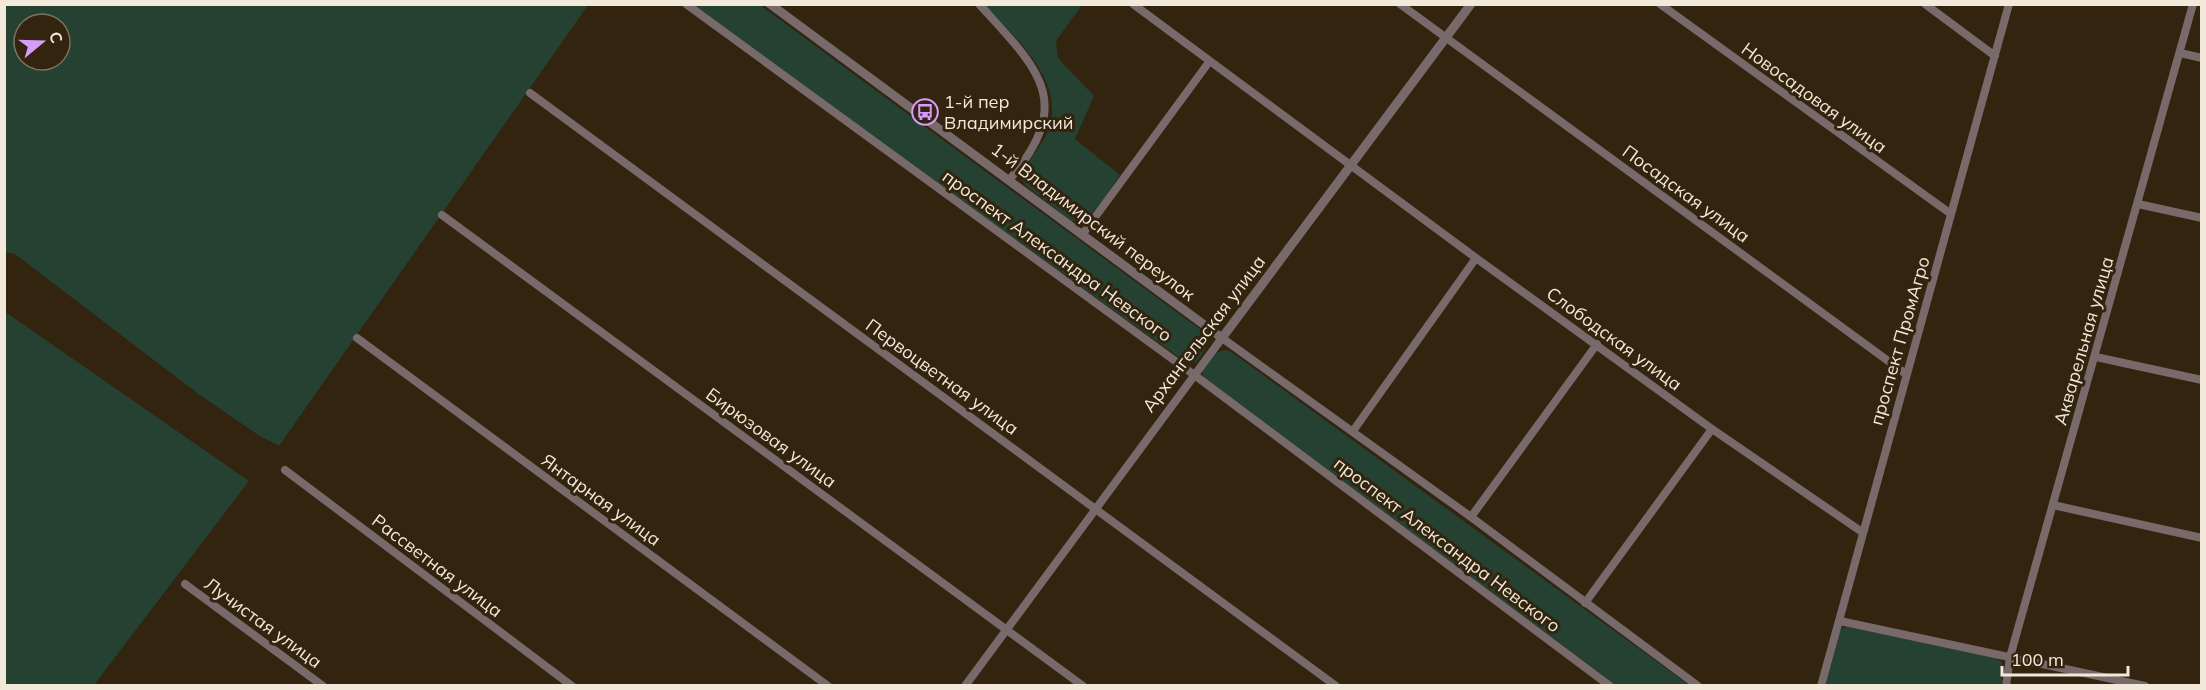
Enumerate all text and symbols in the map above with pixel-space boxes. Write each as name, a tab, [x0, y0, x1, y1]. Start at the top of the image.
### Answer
north arrow	[12, 12, 72, 72]
text: С	[45, 29, 67, 46]
street label: Новосадовая улица	[1737, 37, 1892, 158]
place label: 1-й пер Владимирский	[944, 90, 1073, 134]
bus stop icon: 1-й пер Владимирский	[910, 97, 940, 127]
street label: 1-й Владимирский переулок	[987, 137, 1200, 306]
street label: Посадская улица	[1618, 140, 1755, 248]
street label: проспект Александра Невского	[938, 165, 1176, 347]
street label: Архангельская улица	[1137, 251, 1270, 417]
street label: проспект ПромАгро	[1864, 254, 1935, 428]
street label: Акварельная улица	[2048, 254, 2119, 428]
street label: Слободская улица	[1542, 282, 1687, 396]
street label: Первоцветная улица	[861, 313, 1023, 440]
street label: Бирюзовая улица	[702, 383, 841, 493]
street label: Янтарная улица	[537, 449, 666, 551]
street label: проспект Александра Невского	[1329, 452, 1565, 637]
street label: Рассветная улица	[367, 509, 507, 622]
street label: Лучистая улица	[200, 572, 327, 673]
scale bar	[2002, 639, 2128, 677]
text: 100 m	[2011, 648, 2064, 671]

